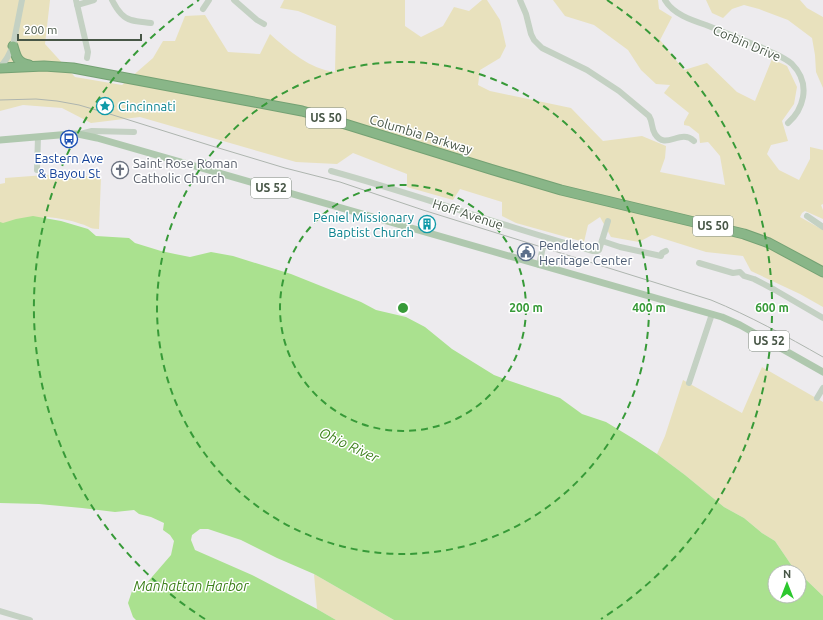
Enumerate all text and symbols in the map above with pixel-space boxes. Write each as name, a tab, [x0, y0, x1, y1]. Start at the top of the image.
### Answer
scale bar	[18, 16, 141, 42]
street label: Corbin Drive	[711, 22, 783, 64]
text: 200 m	[24, 23, 57, 36]
place icon: Cincinnati	[95, 96, 115, 116]
place label: Cincinnati	[118, 99, 176, 113]
road number: US 50	[306, 108, 346, 128]
street label: Columbia Parkway	[368, 112, 474, 156]
bus stop icon: Eastern Ave & Bayou St	[59, 129, 79, 149]
place label: Eastern Ave & Bayou St	[35, 151, 103, 180]
place label: Saint Rose Roman Catholic Church	[133, 156, 238, 185]
church icon: Saint Rose Roman Catholic Church	[110, 160, 130, 180]
road number: US 52	[251, 178, 291, 198]
street label: Hoff Avenue	[431, 196, 505, 232]
place label: Peniel Missionary Baptist Church	[313, 210, 414, 239]
building icon: Peniel Missionary Baptist Church	[417, 214, 437, 234]
road number: US 50	[693, 216, 733, 236]
place label: Pendleton Heritage Center	[539, 238, 633, 267]
public building icon: Pendleton Heritage Center	[516, 242, 536, 262]
centre of rings	[396, 301, 410, 315]
text: 200 m	[509, 301, 543, 314]
text: 400 m	[632, 301, 666, 314]
text: 600 m	[755, 301, 789, 314]
road number: US 52	[749, 331, 789, 351]
water label: Ohio River	[317, 424, 382, 466]
north arrow	[767, 564, 807, 604]
text: N	[783, 568, 791, 580]
water label: Manhattan Harbor	[133, 578, 249, 594]

